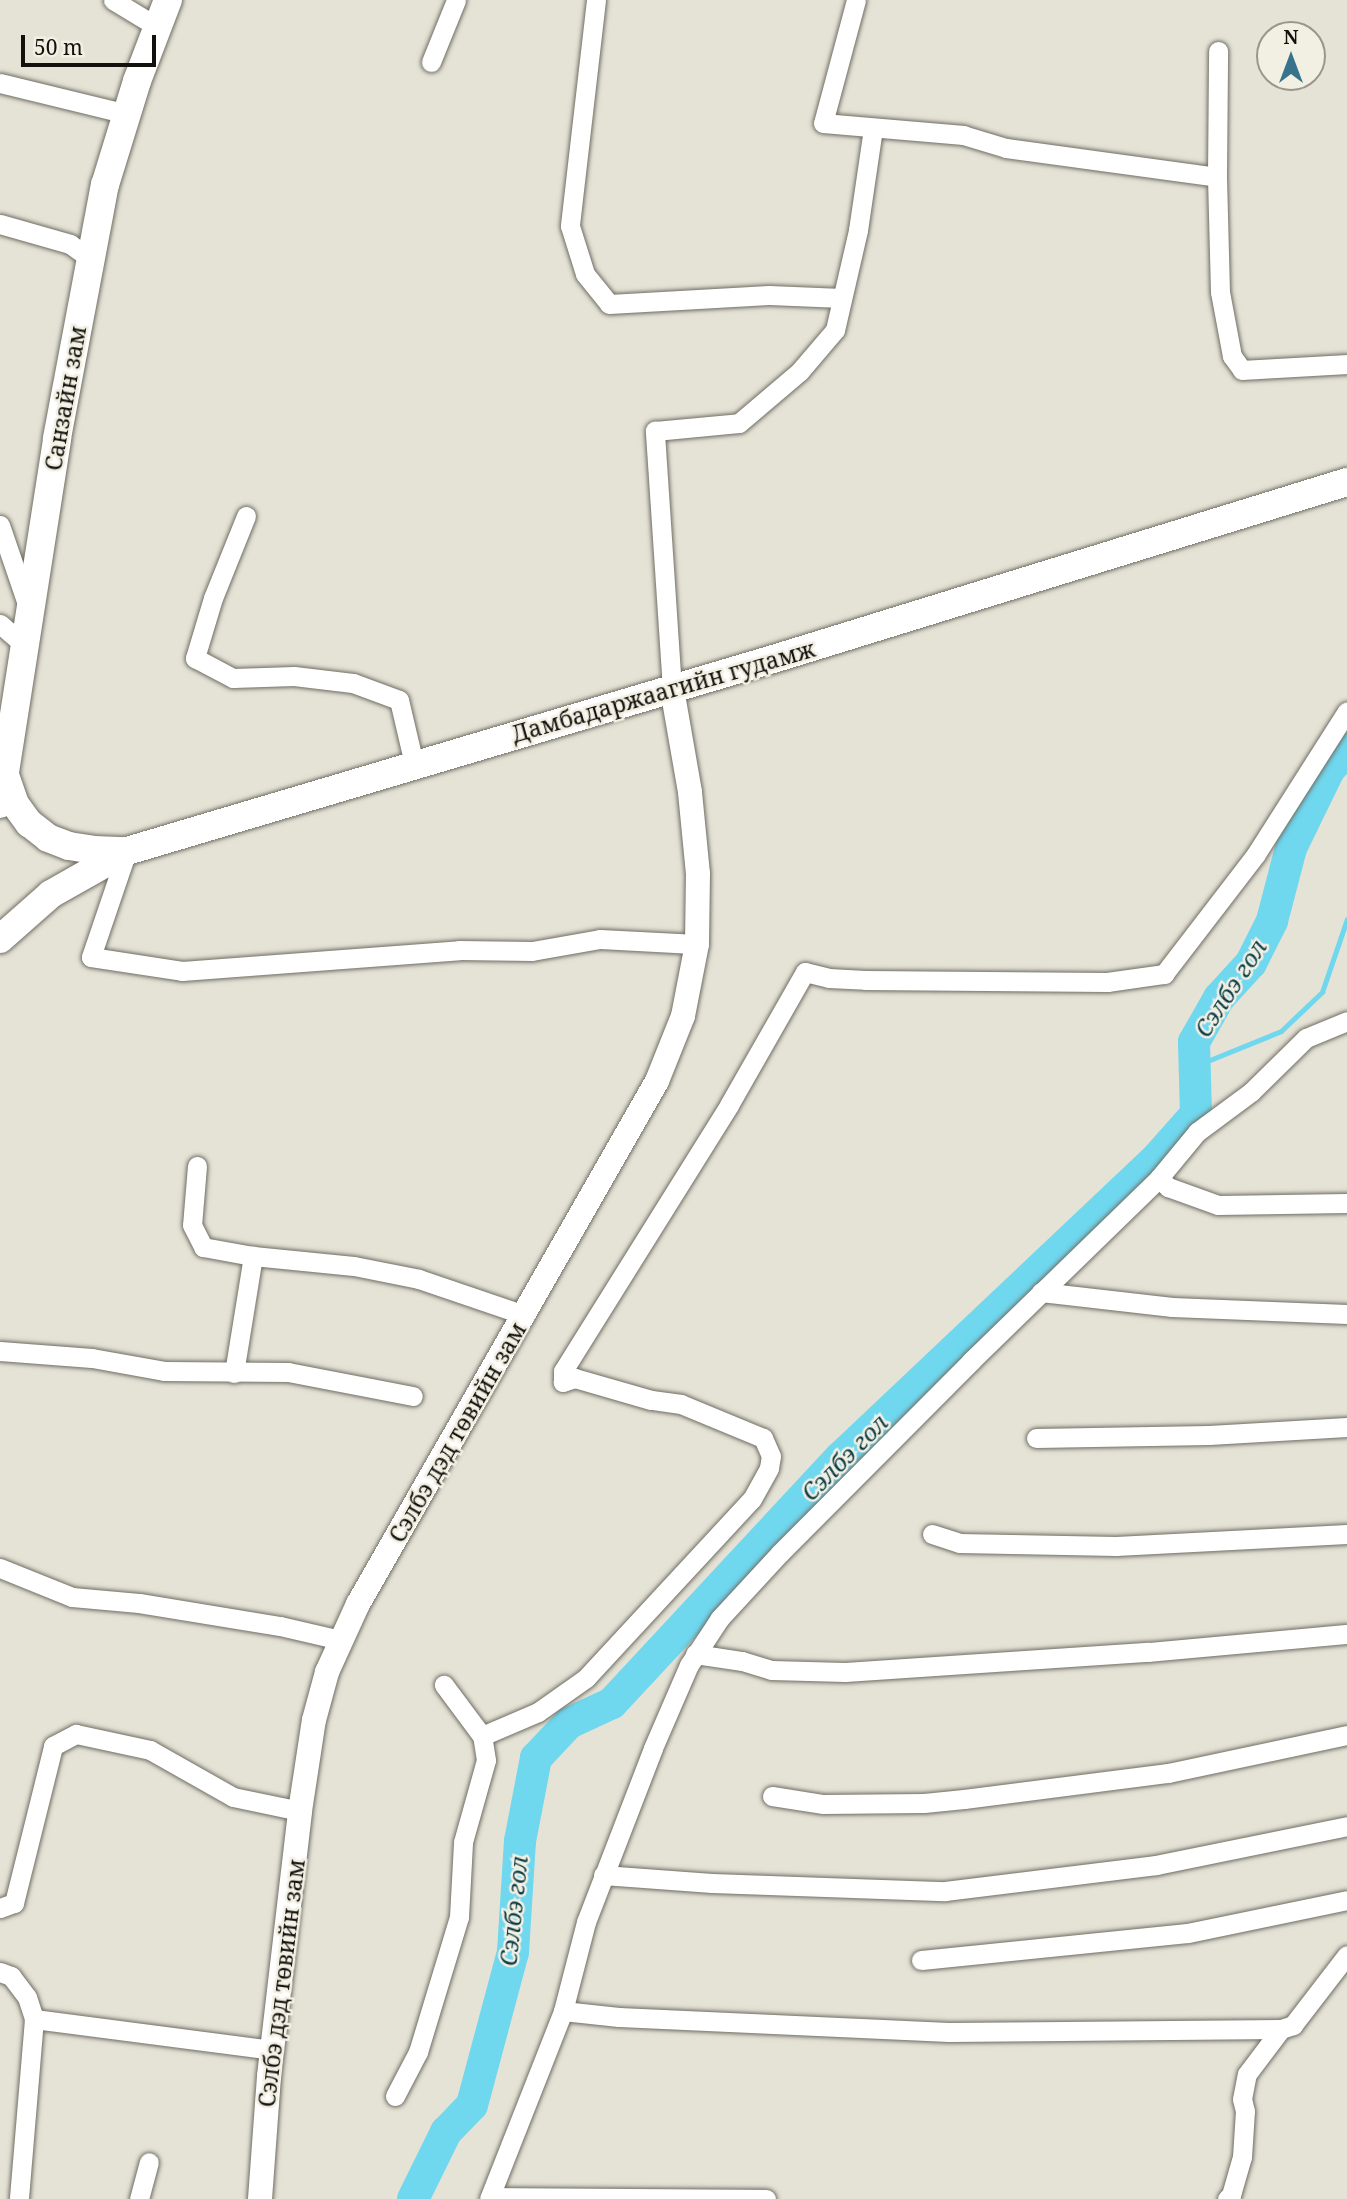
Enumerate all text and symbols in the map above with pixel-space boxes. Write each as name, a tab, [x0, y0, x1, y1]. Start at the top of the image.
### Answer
scale bar	[24, 21, 159, 65]
north arrow	[1256, 21, 1326, 91]
text: N	[1284, 24, 1298, 50]
text: 50 m	[34, 33, 83, 61]
street label: Санзайн зам	[39, 323, 91, 473]
street label: Дамбадаржаагийн гудамж	[508, 634, 818, 748]
water label: Сэлбэ гол	[1188, 934, 1272, 1042]
street label: Сэлбэ дэд төвийн зам	[383, 1317, 531, 1547]
water label: Сэлбэ гол	[795, 1408, 893, 1506]
water label: Сэлбэ гол	[493, 1854, 533, 1968]
street label: Сэлбэ дэд төвийн зам	[252, 1857, 310, 2109]

